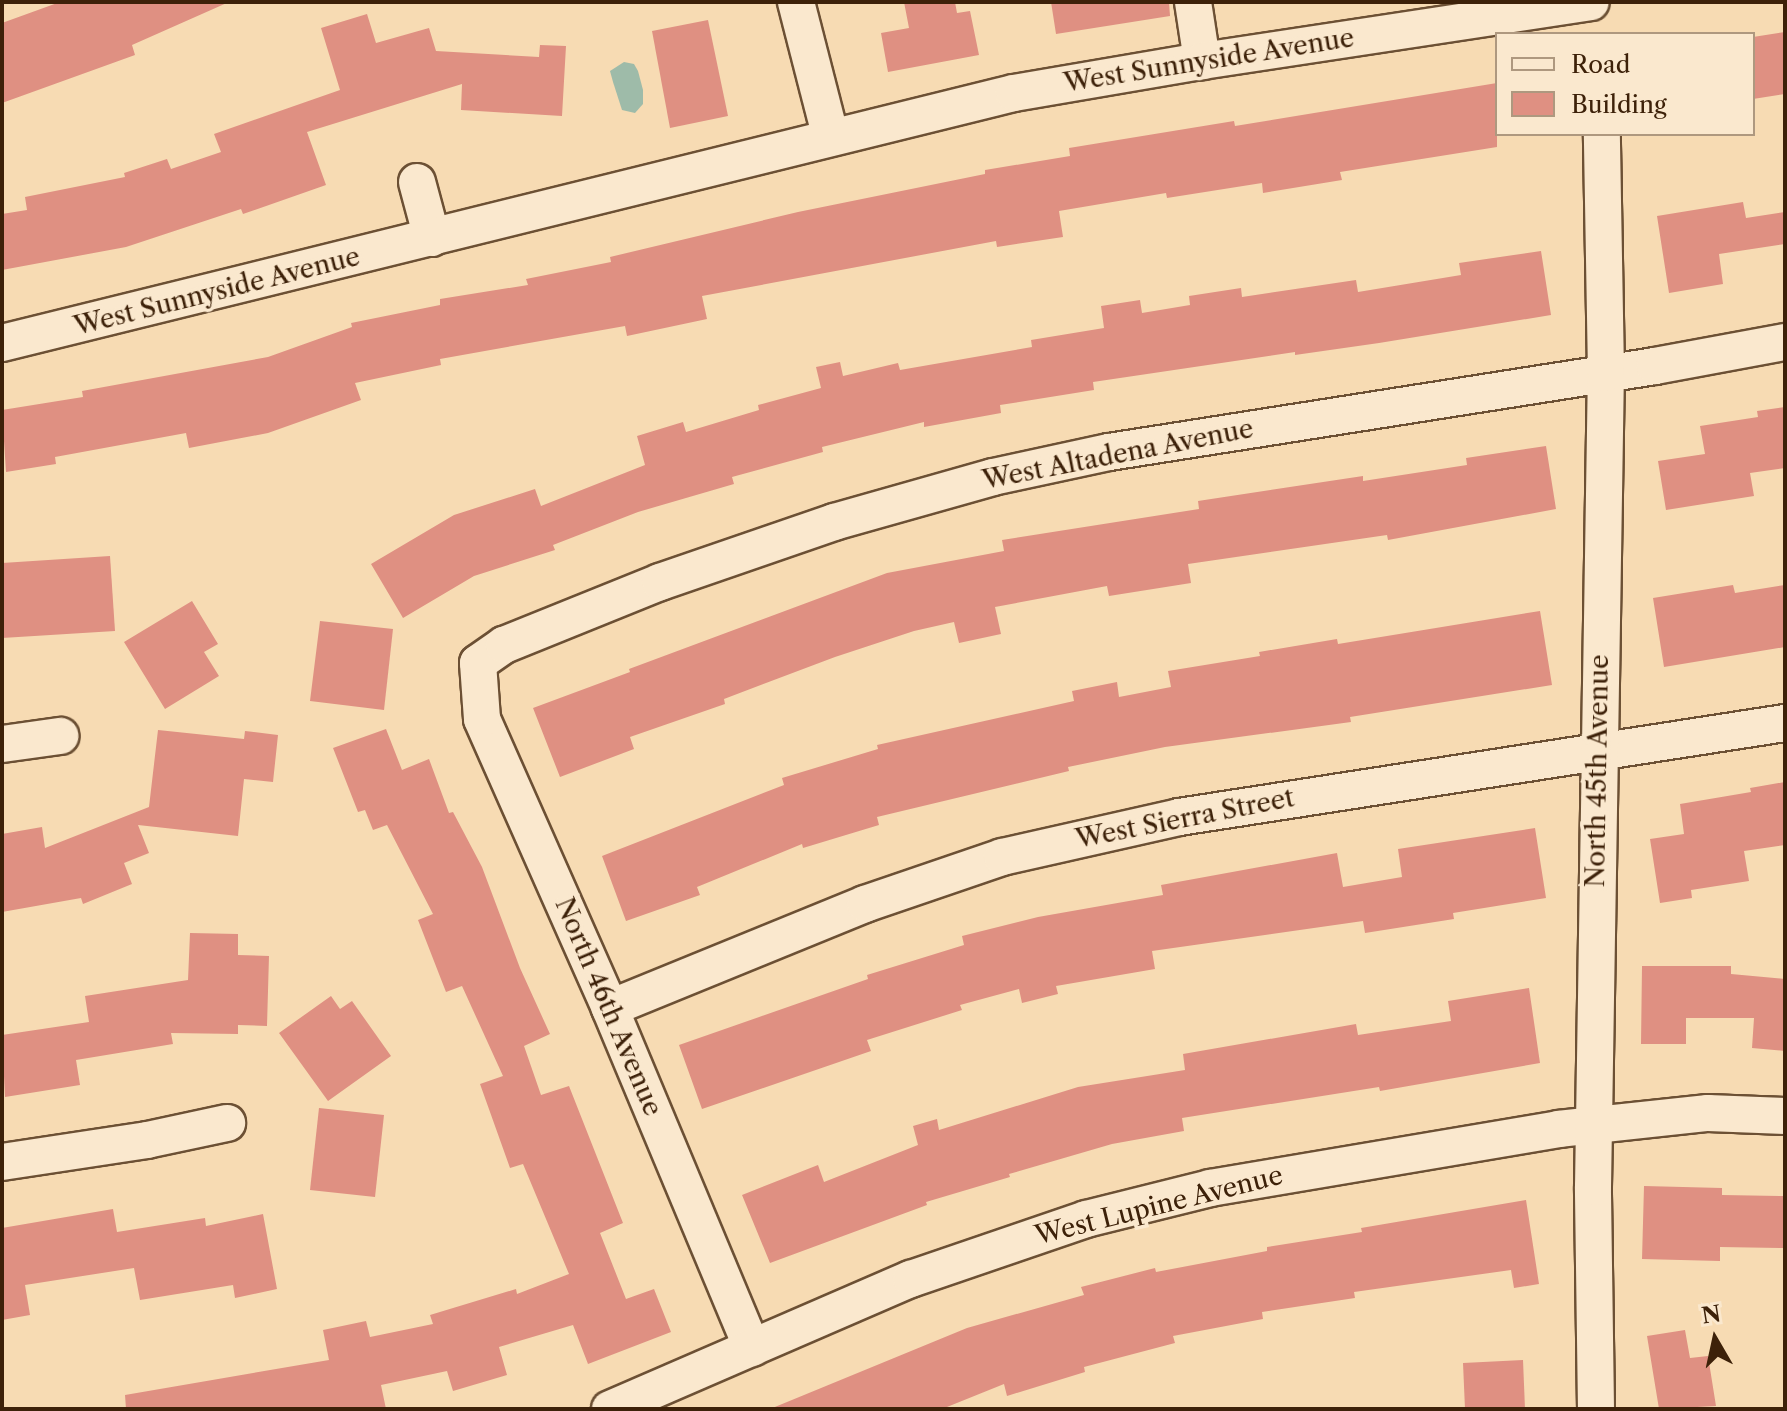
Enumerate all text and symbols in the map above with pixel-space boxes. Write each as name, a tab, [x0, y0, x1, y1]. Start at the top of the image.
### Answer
street label: West Sunnyside Avenue	[1061, 23, 1357, 99]
legend	[1495, 32, 1755, 136]
text: Road	[1571, 50, 1630, 79]
text: Building	[1571, 90, 1667, 119]
street label: West Sunnyside Avenue	[70, 241, 364, 343]
street label: West Altadena Avenue	[979, 413, 1257, 497]
street label: North 45th Avenue	[1580, 654, 1616, 888]
street label: West Sierra Street	[1073, 782, 1297, 856]
street label: North 46th Avenue	[548, 893, 668, 1121]
street label: West Lupine Avenue	[1031, 1160, 1287, 1252]
north arrow	[1675, 1299, 1755, 1379]
text: N	[1700, 1300, 1723, 1330]

